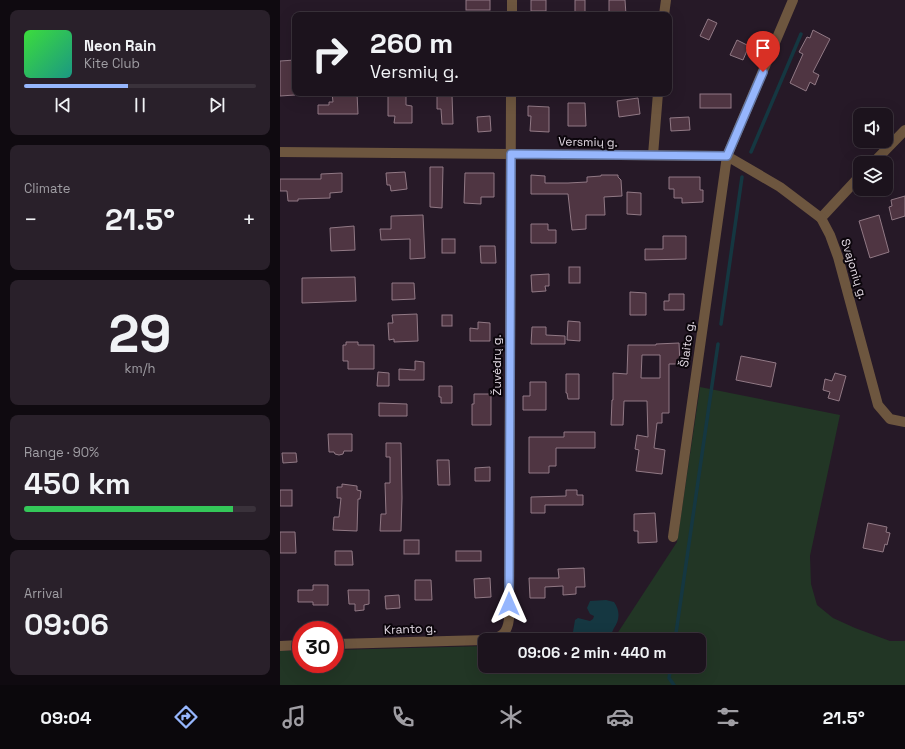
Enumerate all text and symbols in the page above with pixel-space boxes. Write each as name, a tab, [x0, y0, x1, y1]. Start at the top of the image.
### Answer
text: 260 m	[370, 25, 453, 61]
icon: right	[304, 28, 356, 80]
pin	[746, 31, 780, 72]
text: Neon Rain	[84, 36, 156, 55]
icon: arrive	[752, 37, 774, 59]
text: Kite Club	[84, 55, 140, 72]
text: Versmių g.	[370, 60, 459, 83]
icon: previous	[52, 94, 74, 116]
icon: pause	[129, 94, 151, 116]
icon: next	[206, 94, 228, 116]
map controls	[853, 108, 893, 196]
button: sound	[853, 108, 893, 148]
street label: Versmių g.	[558, 133, 618, 151]
button: layers	[853, 156, 893, 196]
text: Climate	[24, 180, 70, 197]
text: 21.5°	[105, 200, 175, 239]
text: −	[24, 205, 38, 233]
text: +	[242, 205, 256, 233]
street label: Svajonių g.	[837, 237, 871, 301]
text: 29	[109, 301, 171, 367]
street label: Šlaito g.	[676, 320, 698, 368]
street label: Žuvėdrų g.	[489, 335, 505, 395]
text: km/h	[125, 360, 155, 377]
text: Range · 90%	[24, 444, 99, 461]
text: 450 km	[24, 464, 131, 503]
position arrow	[488, 583, 530, 625]
text: Arrival	[24, 585, 63, 602]
text: 09:06	[24, 605, 109, 644]
street label: Kranto g.	[384, 620, 436, 638]
speed limit sign: 30	[292, 621, 344, 673]
text: 09:06 · 2 min · 440 m	[518, 643, 666, 662]
icon: directions	[172, 703, 200, 731]
icon: music	[280, 703, 308, 731]
icon: phone	[389, 703, 417, 731]
icon: climate	[497, 703, 525, 731]
icon: car	[606, 703, 634, 731]
icon: filters	[714, 703, 742, 731]
text: 09:04	[40, 706, 91, 729]
text: 21.5°	[823, 706, 865, 729]

